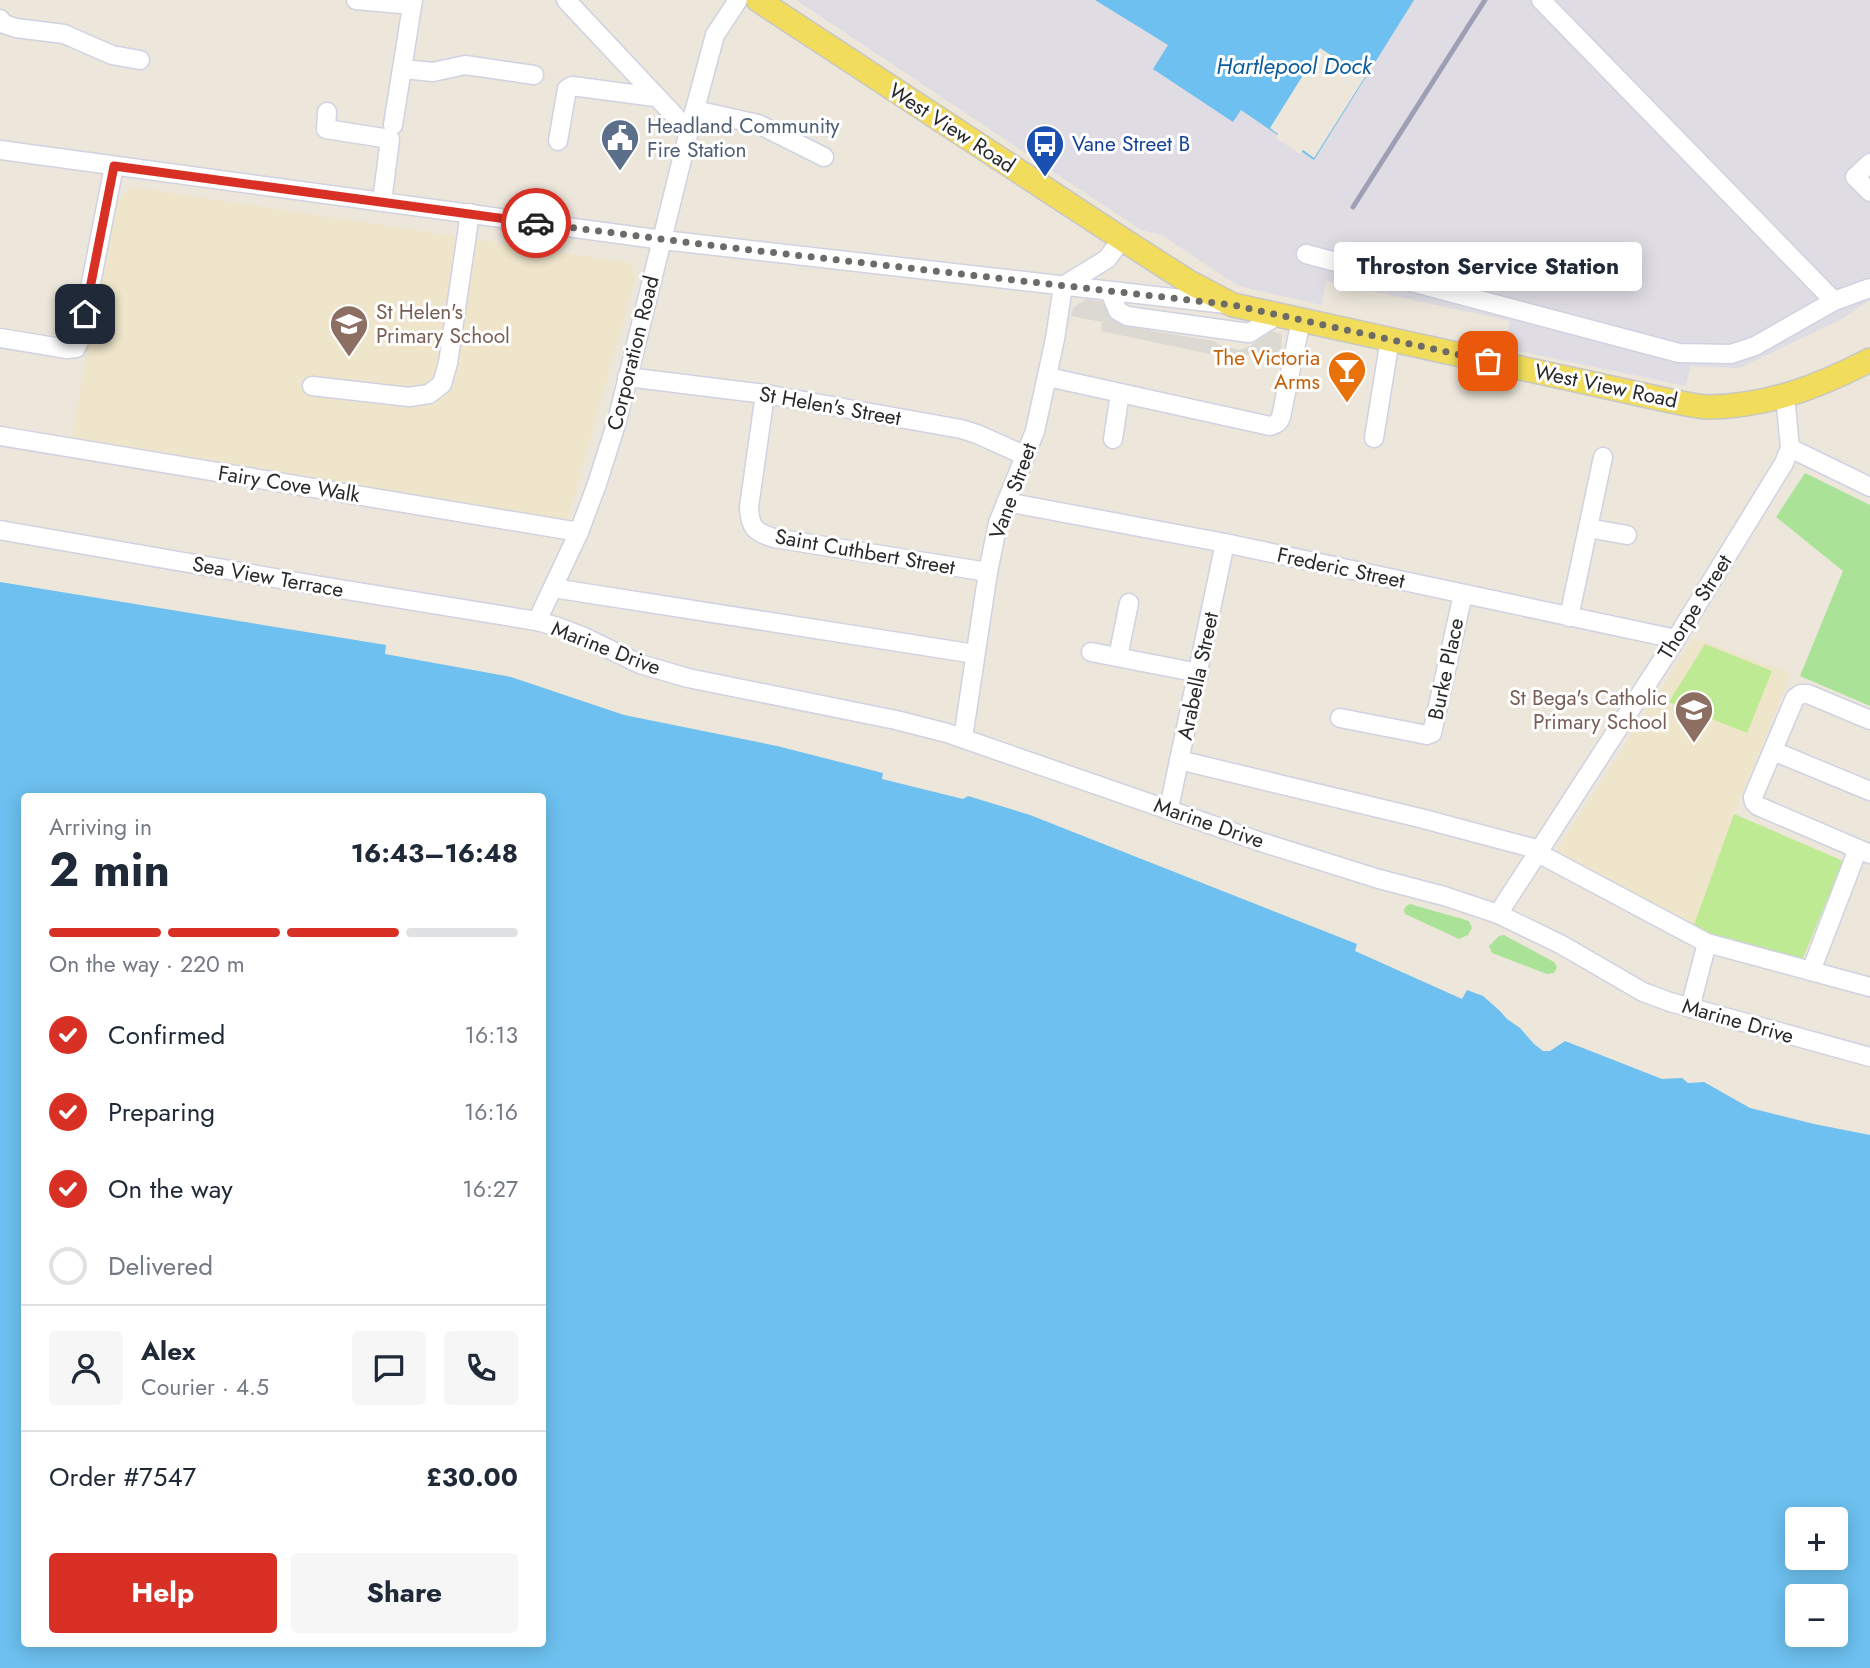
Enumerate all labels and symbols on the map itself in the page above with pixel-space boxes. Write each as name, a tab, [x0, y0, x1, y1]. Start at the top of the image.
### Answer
water label: Hartlepool Dock	[1216, 49, 1373, 83]
street label: West View Road	[883, 76, 1021, 180]
place label: Headland Community Fire Station	[647, 111, 840, 165]
public building icon: Headland Community Fire Station	[599, 117, 641, 172]
bus stop icon: Vane Street B	[1024, 123, 1066, 178]
place label: Vane Street B	[1072, 129, 1190, 159]
courier	[501, 188, 571, 258]
callout: Throston Service Station	[1334, 242, 1642, 291]
street label: Corporation Road	[599, 273, 667, 433]
pin	[55, 284, 115, 344]
place label: St Helen's Primary School	[376, 297, 510, 351]
school or university icon: St Helen's Primary School	[328, 303, 370, 358]
pin	[1458, 331, 1518, 391]
place label: The Victoria Arms	[1213, 343, 1320, 397]
bar icon: The Victoria Arms	[1326, 349, 1368, 404]
street label: West View Road	[1532, 356, 1680, 416]
street label: St Helen's Street	[757, 379, 903, 433]
street label: Vane Street	[982, 439, 1044, 543]
street label: Fairy Cove Walk	[216, 458, 363, 510]
street label: Saint Cuthbert Street	[773, 521, 957, 583]
street label: Frederic Street	[1274, 540, 1408, 596]
street label: Sea View Terrace	[190, 549, 346, 605]
street label: Thorpe Street	[1651, 549, 1739, 665]
street label: Arabella Street	[1170, 609, 1226, 743]
street label: Marine Drive	[547, 613, 665, 683]
street label: Burke Place	[1421, 615, 1471, 723]
place label: St Bega's Catholic Primary School	[1509, 683, 1667, 737]
school or university icon: St Bega's Catholic Primary School	[1673, 689, 1715, 744]
street label: Marine Drive	[1150, 790, 1268, 856]
street label: Marine Drive	[1679, 991, 1797, 1051]

